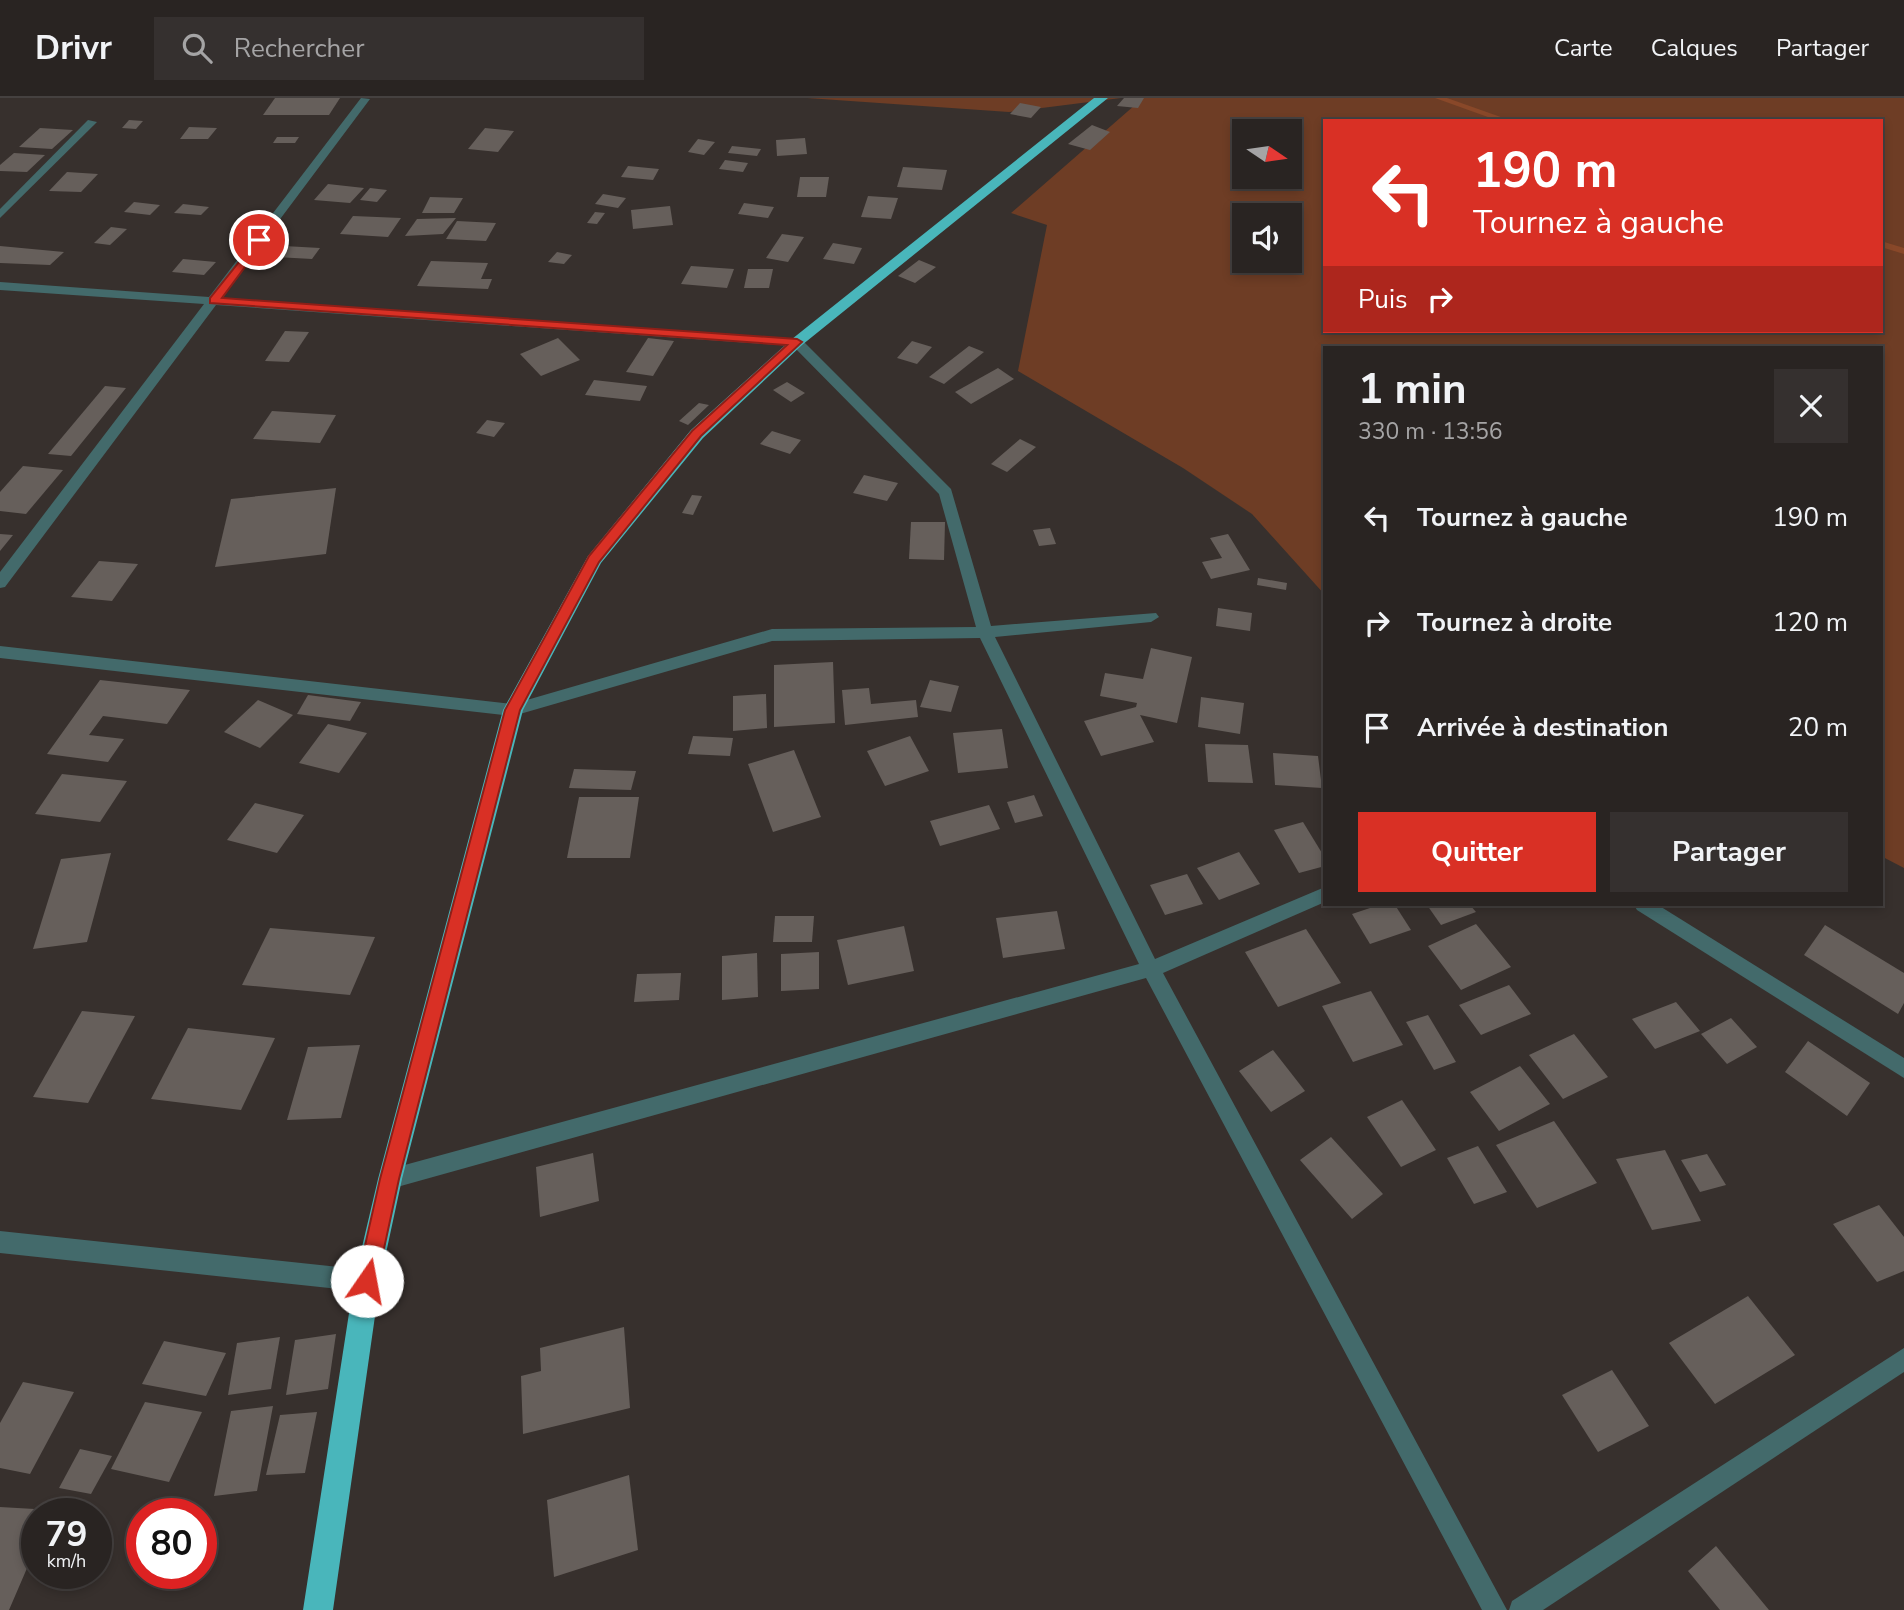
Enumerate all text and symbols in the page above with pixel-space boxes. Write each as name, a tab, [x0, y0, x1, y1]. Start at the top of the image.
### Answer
search box	[154, 17, 644, 80]
text: Drivr	[35, 26, 112, 71]
icon: search	[178, 29, 216, 67]
text: Rechercher	[234, 31, 364, 66]
text: Carte	[1554, 32, 1613, 64]
text: Calques	[1651, 32, 1738, 64]
text: Partager	[1776, 32, 1869, 64]
north arrow	[1232, 119, 1302, 189]
map controls	[1232, 119, 1302, 273]
text: 190 m	[1473, 137, 1617, 204]
icon: left	[1358, 147, 1449, 238]
text: Tournez à gauche	[1473, 201, 1724, 244]
button: sound	[1232, 203, 1302, 273]
pin	[229, 210, 289, 270]
icon: arrive	[240, 221, 278, 259]
icon: right	[1421, 280, 1459, 318]
text: Puis	[1358, 282, 1407, 317]
text: 1 min	[1358, 361, 1467, 418]
button: close	[1774, 369, 1848, 443]
text: 330 m · 13:56	[1358, 416, 1503, 447]
icon: left	[1358, 499, 1396, 537]
text: Tournez à gauche	[1417, 500, 1628, 535]
text: 190 m	[1772, 500, 1848, 535]
icon: right	[1358, 604, 1396, 642]
text: Tournez à droite	[1417, 605, 1612, 640]
text: 120 m	[1772, 605, 1848, 640]
icon: arrive	[1358, 709, 1396, 747]
text: Arrivée à destination	[1417, 710, 1668, 745]
text: 20 m	[1788, 710, 1848, 745]
button: Quitter	[1358, 812, 1596, 892]
button: Partager	[1610, 812, 1848, 892]
position arrow	[330, 1244, 404, 1318]
speed limit sign: 80	[126, 1498, 217, 1589]
text: 79	[45, 1511, 88, 1558]
text: km/h	[47, 1549, 86, 1573]

